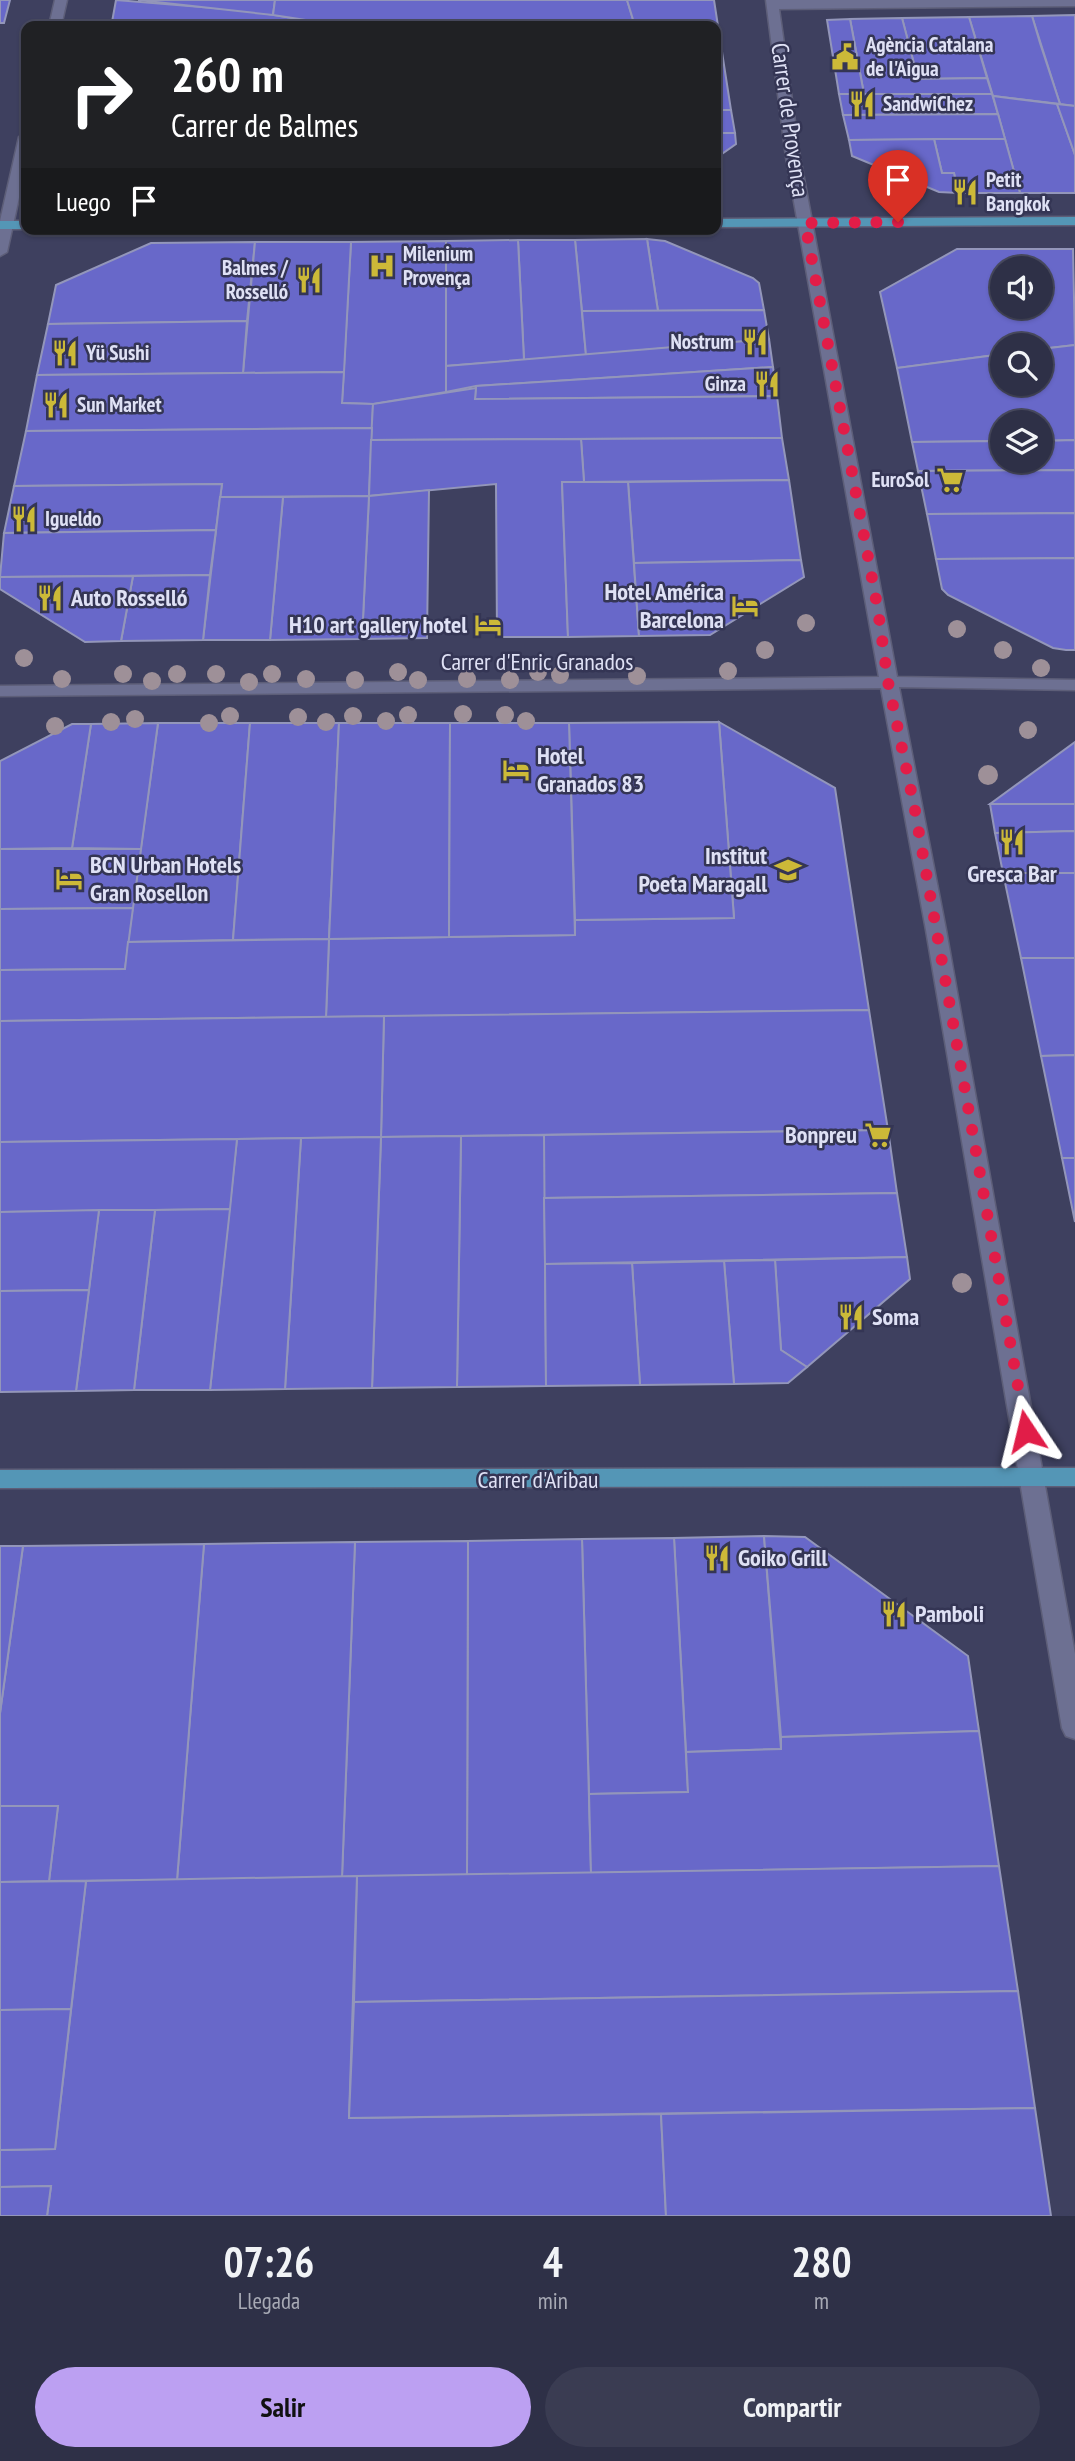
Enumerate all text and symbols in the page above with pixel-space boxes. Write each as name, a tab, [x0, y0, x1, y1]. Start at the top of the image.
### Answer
place label: Agència Catalana de l'Aigua	[865, 31, 994, 82]
street label: Carrer de Provença	[764, 41, 817, 199]
text: 260 m	[171, 42, 284, 106]
public building icon: Agència Catalana de l'Aigua	[830, 42, 860, 72]
icon: right	[56, 49, 147, 140]
restaurant icon: SandwiChez	[847, 89, 877, 119]
place label: SandwiChez	[883, 90, 973, 117]
text: Carrer de Balmes	[171, 104, 358, 146]
pin	[868, 150, 928, 222]
icon: arrive	[879, 161, 917, 199]
place label: Petit Bangkok	[986, 166, 1050, 217]
restaurant icon: Petit Bangkok	[950, 177, 980, 207]
icon: arrive	[125, 182, 163, 220]
text: Luego	[56, 185, 111, 218]
place label: Milenium Provença	[403, 240, 473, 291]
hospital icon: Milenium Provença	[367, 251, 397, 281]
place label: Balmes / Rosselló	[222, 254, 289, 305]
map controls	[990, 256, 1053, 473]
button: sound	[990, 256, 1053, 319]
restaurant icon: Balmes / Rosselló	[294, 265, 324, 295]
restaurant icon: Nostrum	[740, 327, 770, 357]
place label: Nostrum	[670, 328, 734, 355]
button: search	[990, 333, 1053, 396]
restaurant icon: Yü Sushi	[50, 338, 80, 368]
place label: Yü Sushi	[85, 339, 149, 366]
restaurant icon: Ginza	[752, 369, 782, 399]
place label: Ginza	[705, 370, 746, 397]
restaurant icon: Sun Market	[41, 390, 71, 420]
place label: Sun Market	[77, 391, 162, 418]
button: layers	[990, 410, 1053, 473]
supermarket icon: EuroSol	[935, 465, 965, 495]
place label: EuroSol	[871, 466, 930, 493]
restaurant icon: Igueldo	[9, 504, 39, 534]
place label: Igueldo	[45, 505, 101, 532]
place label: Hotel América Barcelona	[604, 576, 724, 635]
place label: Auto Rosselló	[70, 582, 188, 613]
restaurant icon: Auto Rosselló	[35, 583, 65, 613]
hotel icon: Hotel América Barcelona	[730, 591, 760, 621]
place label: H10 art gallery hotel	[289, 609, 467, 640]
hotel icon: H10 art gallery hotel	[473, 610, 503, 640]
street label: Carrer d'Enric Granados	[441, 646, 633, 677]
place label: Hotel Granados 83	[537, 740, 644, 799]
hotel icon: Hotel Granados 83	[501, 755, 531, 785]
restaurant icon: Gresca Bar	[997, 827, 1027, 857]
place label: Institut Poeta Maragall	[639, 840, 767, 899]
place label: BCN Urban Hotels Gran Rosellon	[90, 849, 241, 908]
school or university icon: Institut Poeta Maragall	[773, 855, 803, 885]
place label: Gresca Bar	[967, 858, 1058, 889]
hotel icon: BCN Urban Hotels Gran Rosellon	[54, 864, 84, 894]
place label: Bonpreu	[785, 1119, 857, 1150]
supermarket icon: Bonpreu	[863, 1120, 893, 1150]
place label: Soma	[872, 1301, 919, 1332]
restaurant icon: Soma	[836, 1302, 866, 1332]
position arrow	[989, 1394, 1063, 1468]
street label: Carrer d'Aribau	[478, 1464, 598, 1495]
place label: Goiko Grill	[738, 1542, 827, 1573]
restaurant icon: Goiko Grill	[702, 1543, 732, 1573]
place label: Pamboli	[915, 1598, 984, 1629]
restaurant icon: Pamboli	[879, 1599, 909, 1629]
text: 07:26	[223, 2234, 314, 2289]
text: 4	[543, 2234, 563, 2289]
text: 280	[791, 2234, 852, 2289]
text: Llegada	[238, 2286, 300, 2315]
text: min	[538, 2286, 568, 2315]
text: m	[814, 2286, 829, 2315]
button: Salir	[35, 2367, 531, 2447]
button: Compartir	[545, 2367, 1040, 2447]

